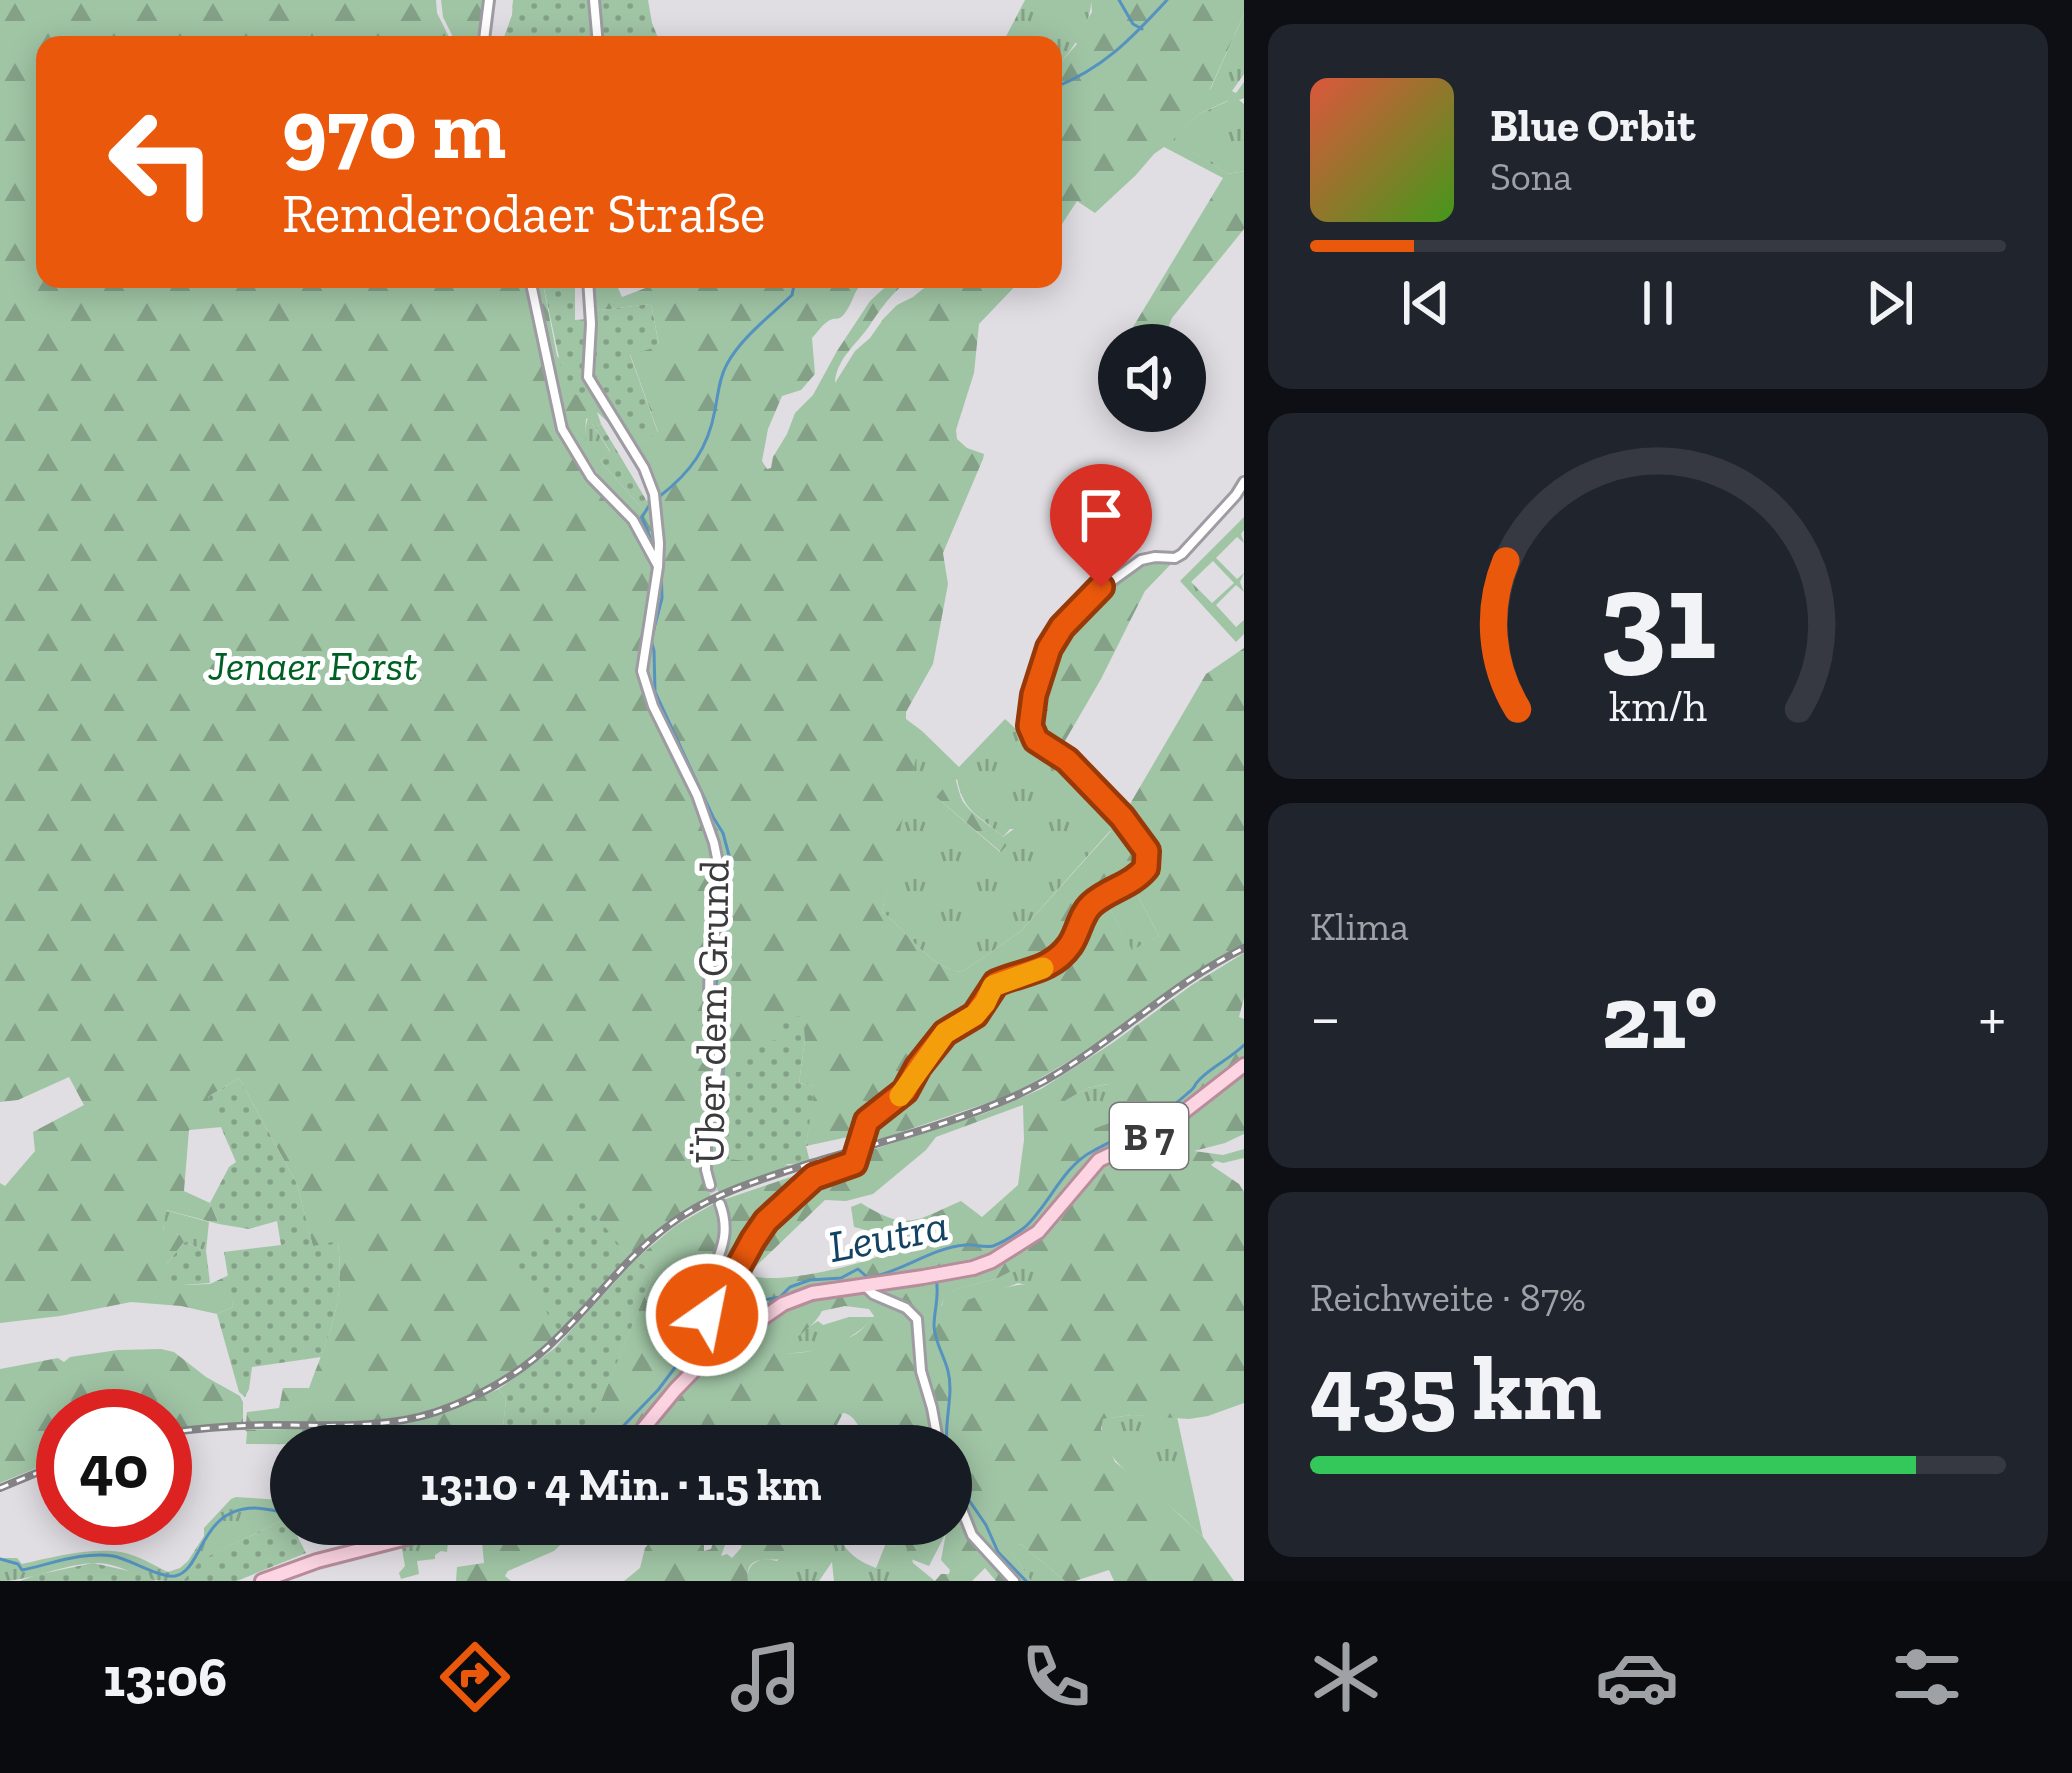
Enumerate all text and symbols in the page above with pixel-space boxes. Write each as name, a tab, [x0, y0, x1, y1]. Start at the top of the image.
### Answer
text: 970 m	[282, 79, 506, 180]
icon: left	[84, 84, 240, 240]
text: Blue Orbit	[1490, 99, 1695, 153]
text: Sona	[1490, 153, 1572, 200]
text: Remderodaer Straße	[282, 181, 765, 246]
icon: previous	[1393, 270, 1459, 336]
icon: pause	[1625, 270, 1691, 336]
icon: next	[1857, 270, 1923, 336]
map controls	[1098, 324, 1206, 432]
button: sound	[1098, 324, 1206, 432]
pin	[1050, 464, 1152, 587]
icon: arrive	[1068, 482, 1134, 548]
text: 31	[1600, 540, 1716, 690]
park label: Jenaer Forst	[207, 640, 418, 691]
text: km/h	[1609, 681, 1707, 732]
street label: Über dem Grund	[683, 859, 740, 1165]
text: Klima	[1310, 903, 1409, 950]
text: 21°	[1602, 963, 1717, 1071]
text: −	[1310, 978, 1341, 1057]
text: +	[1978, 978, 2006, 1057]
road number: B 7	[1110, 1103, 1188, 1169]
water label: Leutra	[824, 1198, 952, 1274]
position arrow	[644, 1252, 770, 1378]
text: Reichweite · 87%	[1310, 1274, 1586, 1321]
text: 435 km	[1310, 1334, 1602, 1442]
speed limit sign: 40	[36, 1389, 192, 1545]
text: 13:10 · 4 Min. · 1.5 km	[420, 1458, 822, 1512]
icon: directions	[433, 1635, 517, 1719]
icon: music	[724, 1635, 808, 1719]
icon: phone	[1014, 1635, 1098, 1719]
icon: climate	[1304, 1635, 1388, 1719]
icon: car	[1595, 1635, 1679, 1719]
icon: filters	[1885, 1635, 1969, 1719]
text: 13:06	[103, 1645, 227, 1710]

